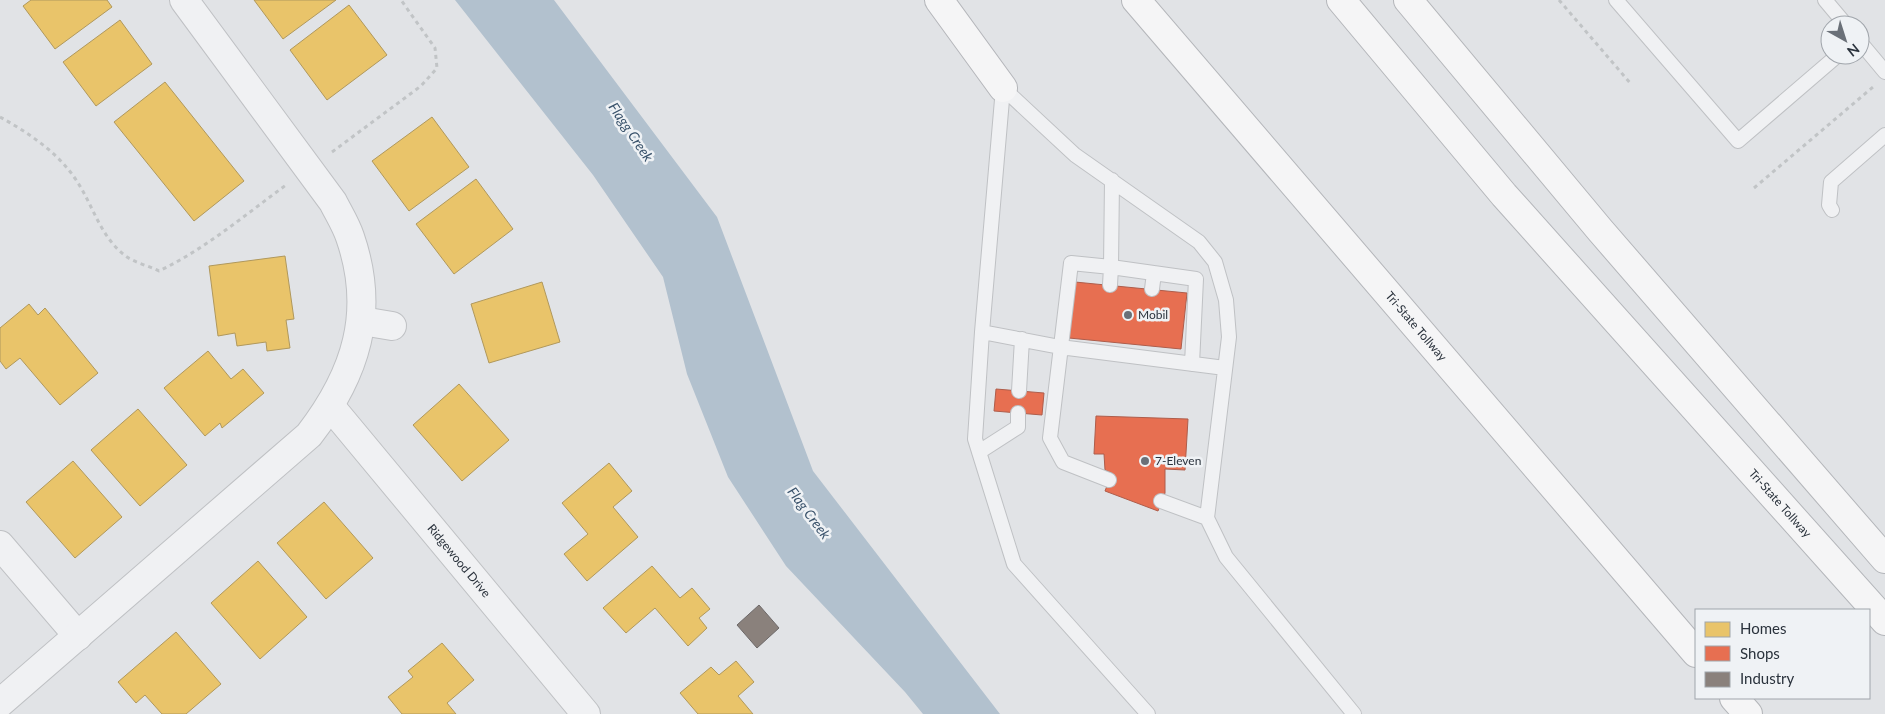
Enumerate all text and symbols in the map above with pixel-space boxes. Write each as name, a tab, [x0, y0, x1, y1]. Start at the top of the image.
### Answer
north arrow	[1820, 15, 1870, 65]
text: N	[1844, 40, 1863, 60]
water label: Flagg Creek	[605, 99, 658, 165]
street label: Tri-State Tollway	[1382, 288, 1451, 365]
place label: Mobil	[1138, 307, 1168, 322]
marker: Mobil	[1122, 309, 1134, 321]
place label: 7-Eleven	[1155, 453, 1201, 468]
marker: 7-Eleven	[1139, 455, 1151, 467]
street label: Tri-State Tollway	[1746, 466, 1815, 541]
water label: Flag Creek	[784, 483, 835, 542]
street label: Ridgewood Drive	[424, 521, 494, 600]
legend	[1695, 609, 1870, 699]
text: Homes	[1740, 619, 1786, 637]
text: Shops	[1740, 644, 1780, 662]
text: Industry	[1740, 669, 1795, 687]

